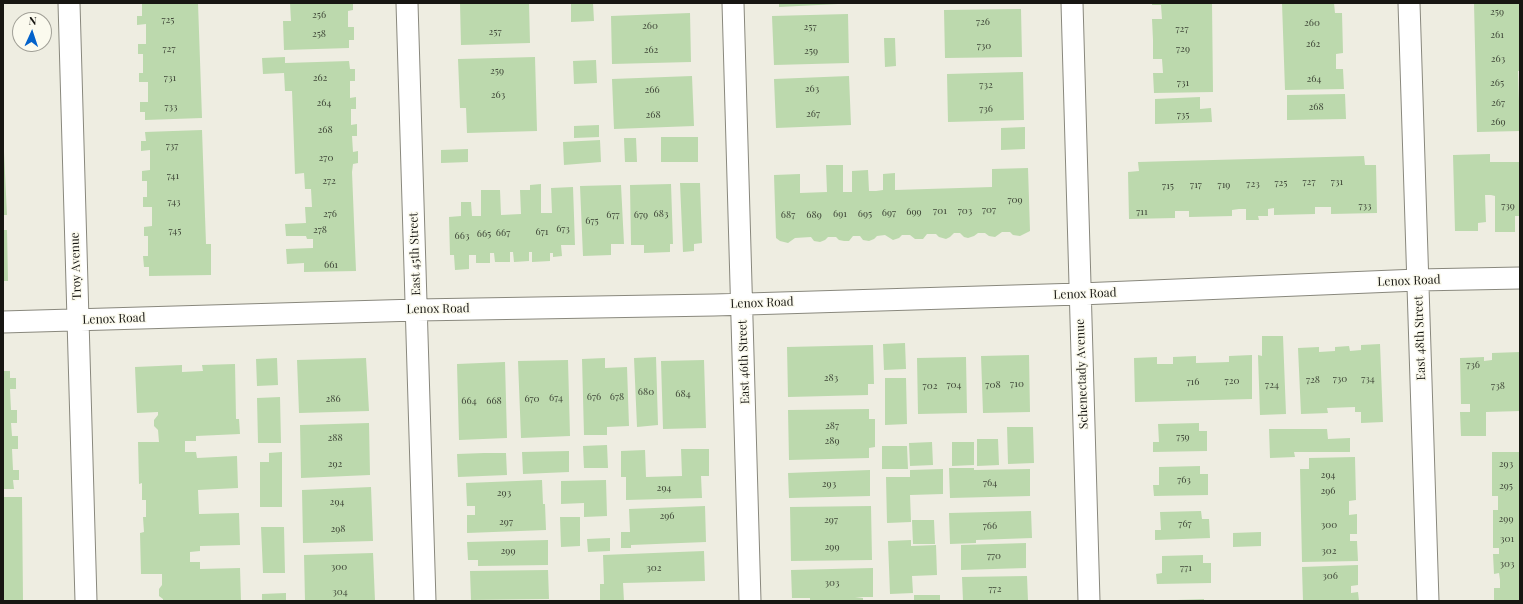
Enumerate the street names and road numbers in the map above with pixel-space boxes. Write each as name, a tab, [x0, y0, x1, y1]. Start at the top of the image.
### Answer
street label: East 45th Street	[406, 212, 424, 296]
street label: Troy Avenue	[68, 232, 84, 300]
street label: Lenox Road	[1377, 273, 1441, 289]
street label: Lenox Road	[1053, 286, 1117, 302]
street label: Lenox Road	[730, 295, 794, 311]
street label: East 48th Street	[1411, 295, 1429, 381]
street label: Lenox Road	[406, 301, 470, 317]
street label: Lenox Road	[82, 311, 146, 327]
street label: Schenectady Avenue	[1073, 319, 1091, 429]
street label: East 46th Street	[735, 320, 753, 404]

